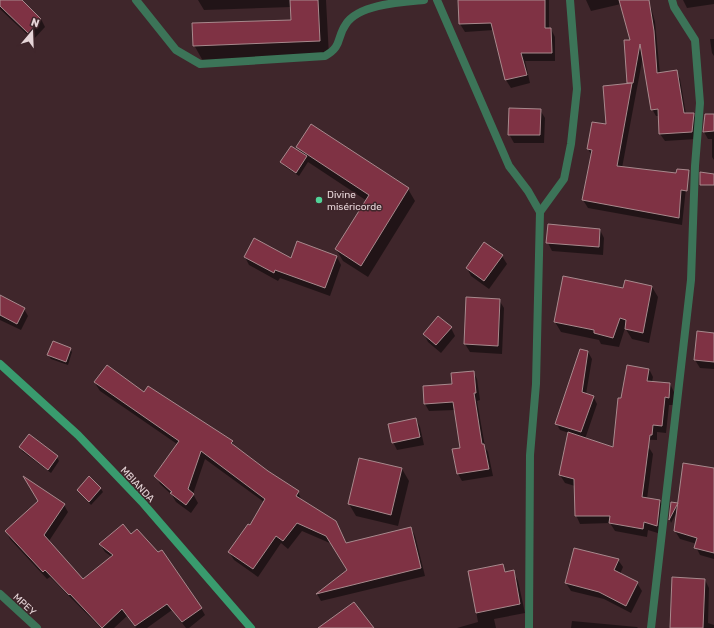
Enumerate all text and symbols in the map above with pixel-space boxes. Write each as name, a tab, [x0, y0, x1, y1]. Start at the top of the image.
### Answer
north arrow	[12, 12, 52, 52]
text: N	[29, 16, 41, 30]
place label: Divine miséricorde	[327, 189, 382, 213]
marker: Divine miséricorde	[314, 195, 324, 205]
street label: MBIANDA	[118, 464, 157, 505]
street label: MPEY	[10, 591, 39, 619]

